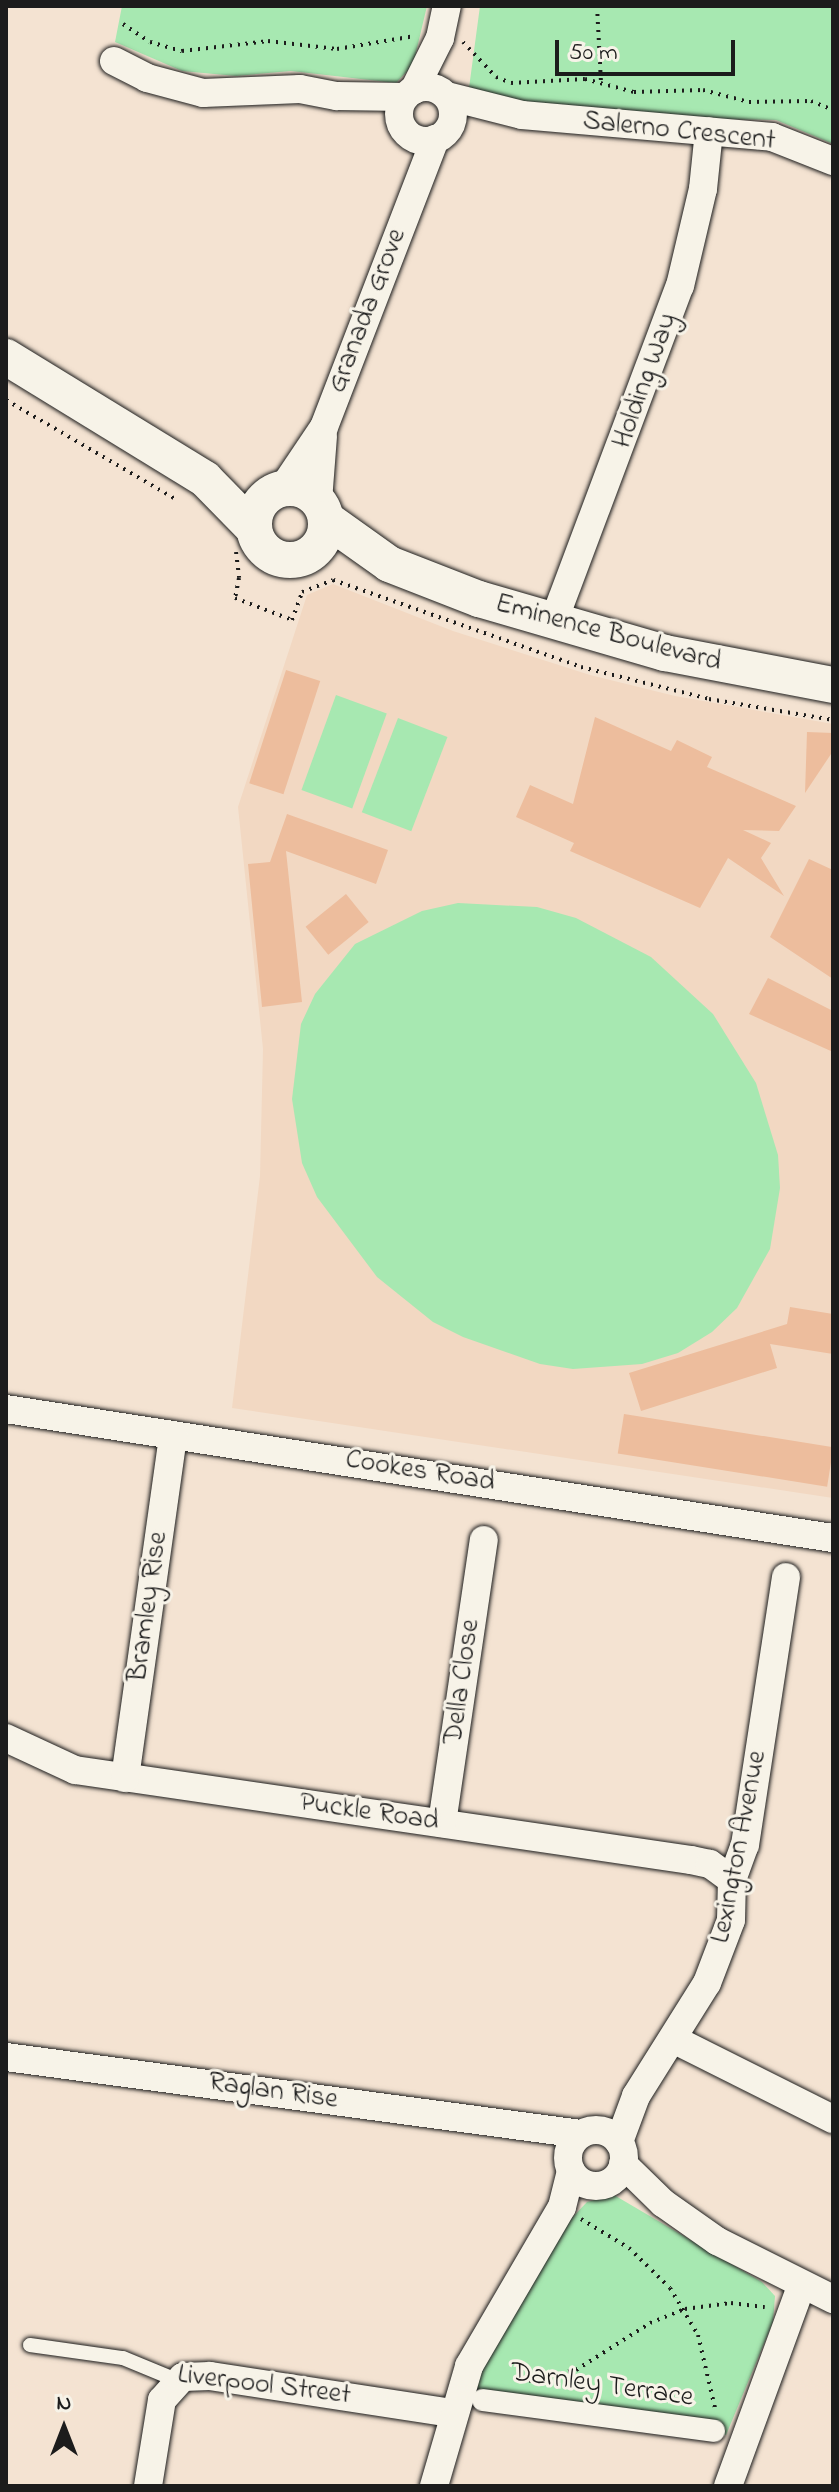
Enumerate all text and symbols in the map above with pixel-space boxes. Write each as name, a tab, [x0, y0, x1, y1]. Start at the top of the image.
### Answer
scale bar	[559, 24, 739, 74]
text: 50 m	[569, 36, 618, 71]
street label: Salerno Crescent	[581, 105, 777, 159]
street label: Granada Grove	[321, 224, 415, 398]
street label: Holding Way	[606, 309, 686, 453]
street label: Eminence Boulevard	[491, 588, 725, 680]
street label: Cookes Road	[343, 1444, 497, 1500]
street label: Bramley Rise	[122, 1530, 176, 1684]
street label: Della Close	[438, 1617, 488, 1747]
street label: Lexington Avenue	[705, 1748, 775, 1946]
street label: Puckle Road	[297, 1787, 441, 1839]
street label: Raglan Rise	[206, 2066, 340, 2118]
street label: Darnley Terrace	[509, 2357, 695, 2415]
street label: Liverpool Street	[176, 2359, 352, 2413]
north arrow	[24, 2388, 104, 2468]
text: N	[57, 2388, 71, 2420]

